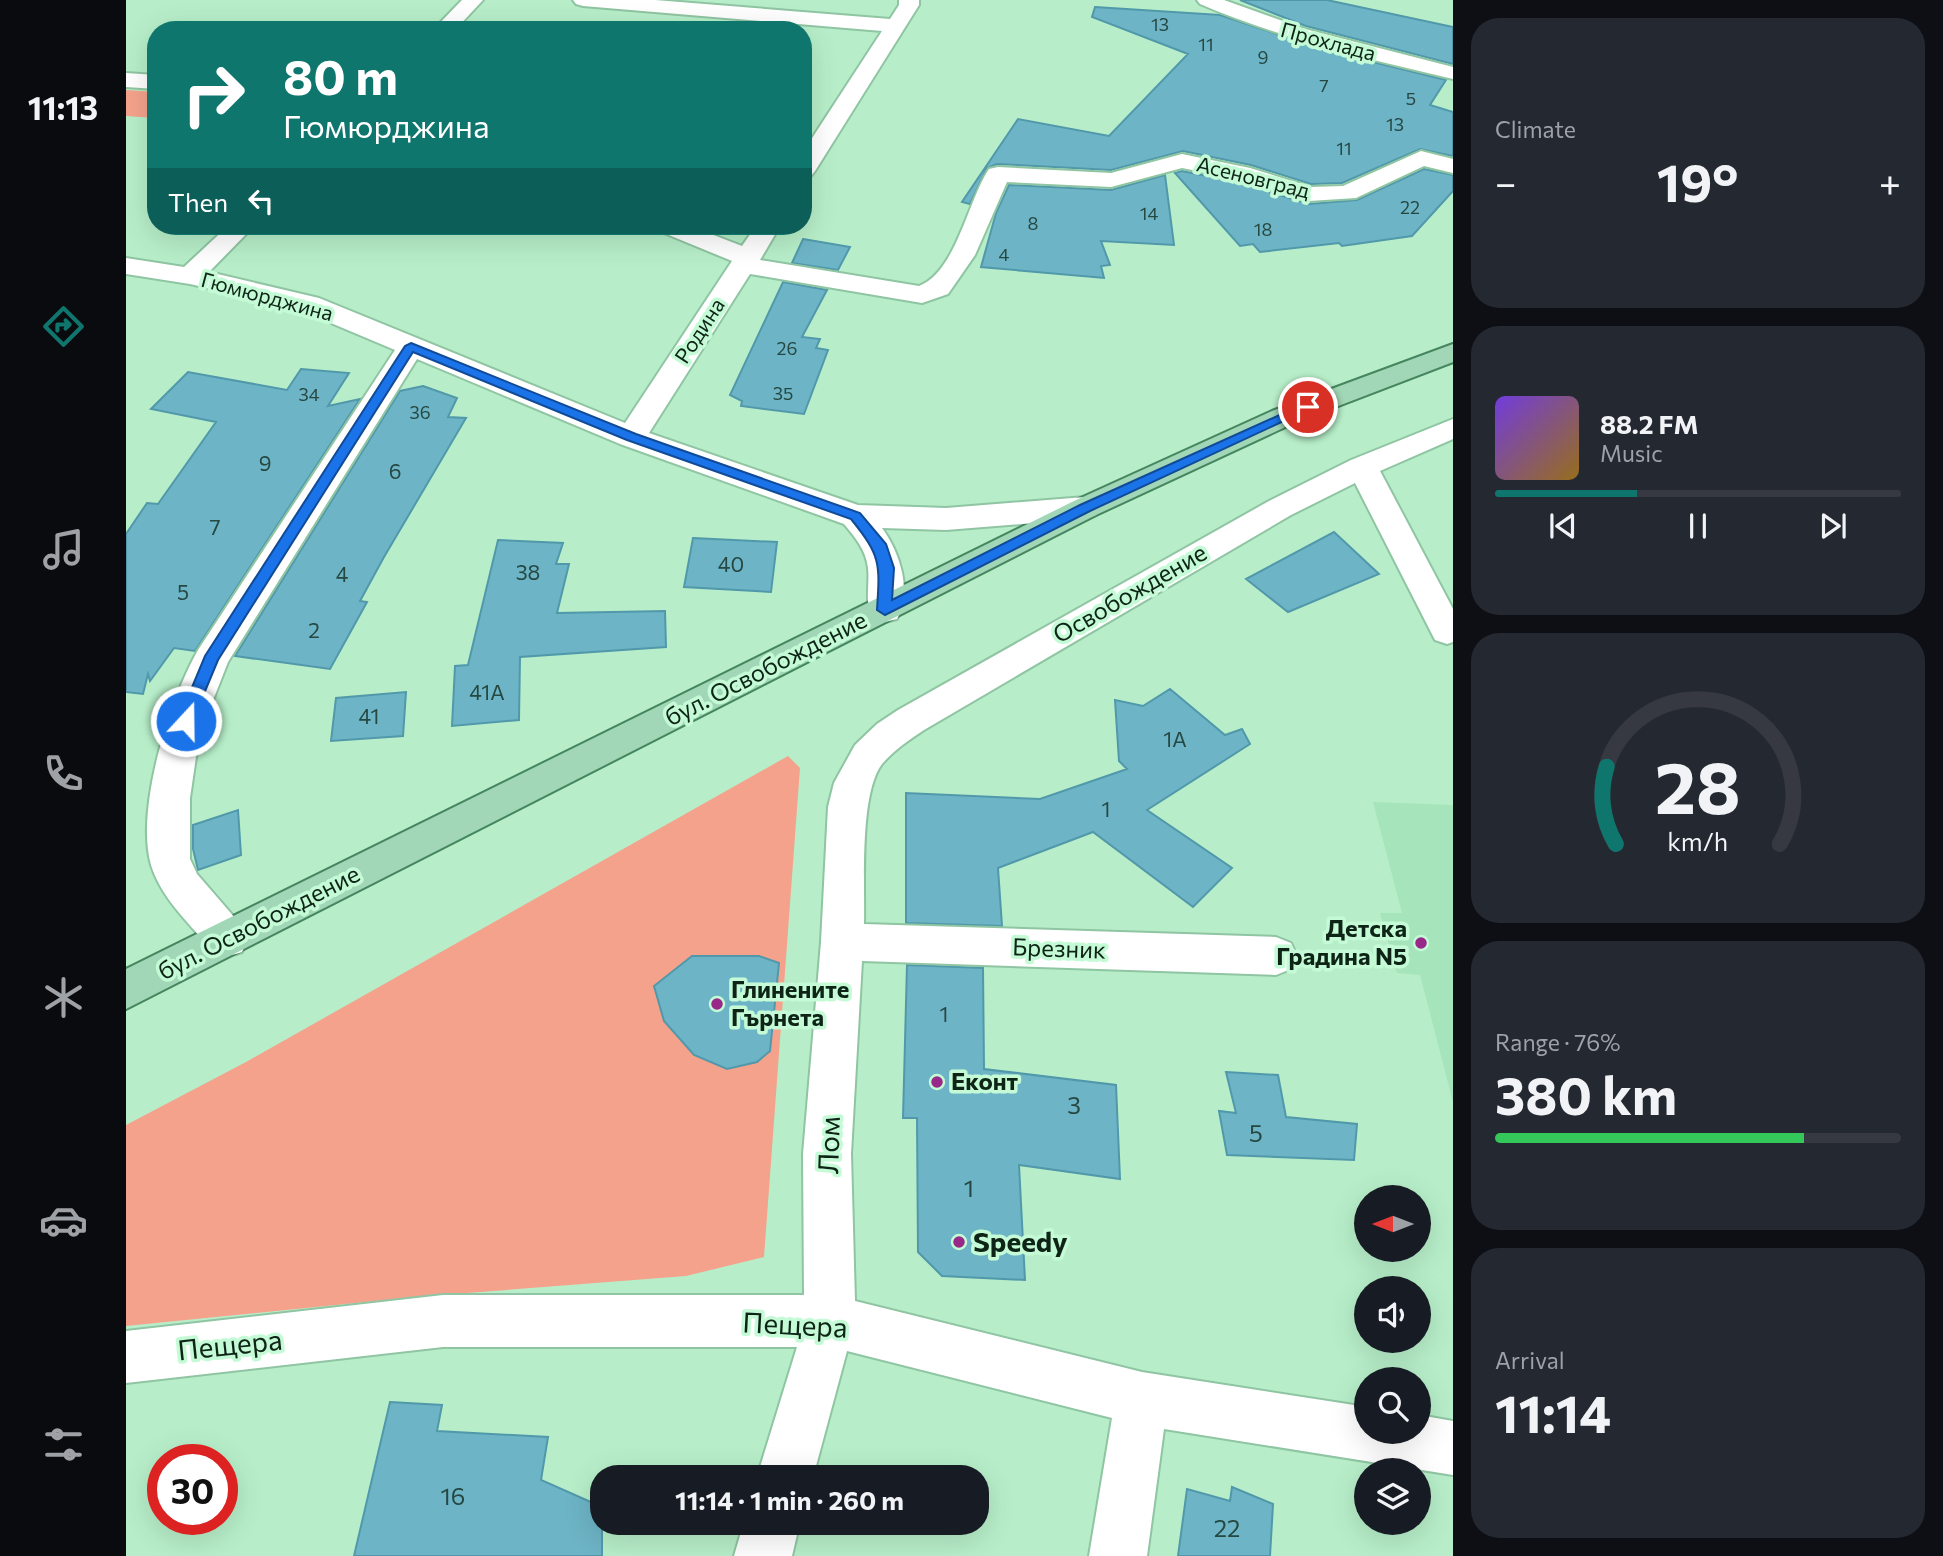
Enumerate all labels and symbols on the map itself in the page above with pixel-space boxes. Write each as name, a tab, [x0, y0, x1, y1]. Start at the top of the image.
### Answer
house number: 13	[1151, 13, 1169, 35]
street label: Прохлада	[1278, 16, 1379, 65]
house number: 11	[1198, 33, 1214, 55]
house number: 9	[1258, 46, 1268, 68]
house number: 7	[1319, 74, 1329, 96]
house number: 5	[1406, 87, 1416, 109]
house number: 13	[1386, 113, 1404, 135]
house number: 11	[1336, 137, 1352, 159]
street label: Асеновград	[1194, 150, 1313, 203]
house number: 22	[1400, 196, 1420, 218]
house number: 14	[1140, 202, 1158, 224]
house number: 8	[1028, 212, 1039, 234]
house number: 18	[1254, 218, 1272, 240]
house number: 4	[999, 243, 1010, 265]
street label: Гюмюрджина	[199, 266, 336, 325]
street label: Родина	[669, 293, 729, 367]
house number: 26	[777, 337, 797, 359]
pin	[1278, 377, 1338, 437]
house number: 35	[773, 382, 793, 404]
house number: 34	[298, 383, 320, 405]
house number: 36	[409, 401, 431, 423]
house number: 9	[259, 450, 271, 475]
house number: 6	[389, 458, 401, 483]
house number: 7	[209, 514, 221, 539]
street label: Освобождение	[1047, 537, 1211, 648]
house number: 40	[718, 551, 744, 576]
house number: 38	[516, 559, 540, 584]
house number: 4	[336, 561, 349, 586]
house number: 5	[177, 579, 189, 604]
street label: бул. Освобождение	[660, 604, 871, 731]
house number: 2	[308, 617, 320, 642]
house number: 41А	[469, 679, 505, 704]
position arrow	[149, 684, 223, 758]
house number: 41	[359, 703, 379, 728]
house number: 1А	[1163, 726, 1187, 751]
house number: 1	[1102, 796, 1110, 821]
street label: бул. Освобождение	[153, 858, 364, 985]
place label: Детска Градина N5	[1276, 913, 1407, 970]
street label: Брезник	[1012, 931, 1106, 964]
marker: Детска Градина N5	[1413, 935, 1429, 951]
place label: Глинените Гърнета	[731, 974, 849, 1031]
marker: Глинените Гърнета	[709, 996, 725, 1012]
house number: 1	[940, 1001, 948, 1026]
place label: Еконт	[951, 1066, 1019, 1095]
marker: Еконт	[929, 1074, 945, 1090]
house number: 3	[1067, 1090, 1081, 1119]
street label: Лом	[810, 1116, 846, 1174]
house number: 5	[1249, 1118, 1263, 1147]
house number: 1	[964, 1173, 974, 1202]
north arrow	[1354, 1185, 1432, 1262]
place label: Speedy	[973, 1224, 1068, 1258]
marker: Speedy	[951, 1234, 967, 1250]
street label: Пещера	[742, 1304, 848, 1344]
street label: Пещера	[176, 1322, 284, 1366]
speed limit sign: 30	[147, 1444, 238, 1535]
house number: 16	[441, 1481, 465, 1510]
house number: 22	[1214, 1513, 1240, 1542]

